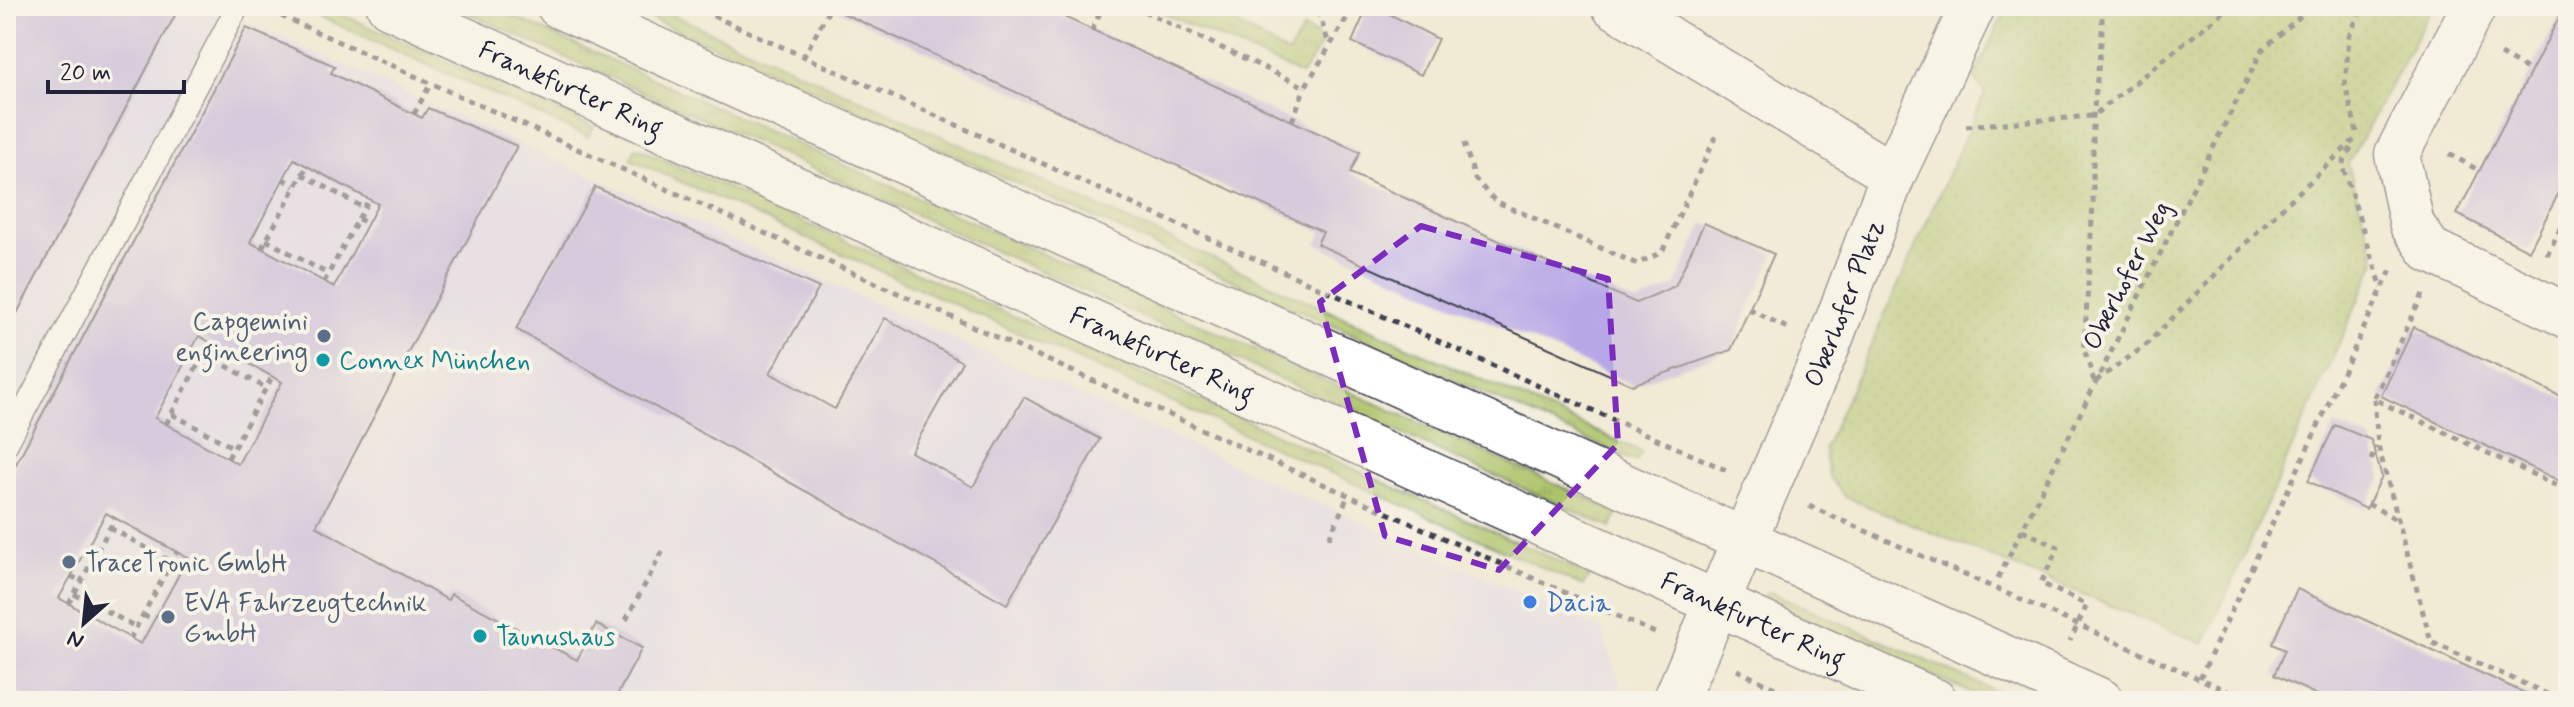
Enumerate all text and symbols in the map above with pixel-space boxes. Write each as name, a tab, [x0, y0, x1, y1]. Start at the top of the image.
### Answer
street label: Frankfurter Ring	[473, 34, 668, 149]
scale bar	[48, 44, 184, 94]
text: 20 m	[60, 58, 111, 89]
street label: Oberhofer Weg	[2076, 196, 2180, 356]
street label: Oberhofer Platz	[1797, 216, 1893, 393]
street label: Frankfurter Ring	[1064, 299, 1259, 415]
place label: Capgemini engineering	[175, 306, 308, 373]
marker: Capgemini engineering	[315, 327, 333, 345]
place label: Connex München	[339, 345, 530, 379]
marker: Connex München	[314, 351, 332, 369]
place label: TraceTronic GmbH	[85, 547, 287, 581]
marker: TraceTronic GmbH	[60, 553, 78, 571]
street label: Frankfurter Ring	[1655, 565, 1850, 680]
north arrow	[44, 583, 124, 663]
place label: EVA Fahrzeugtechnik GmbH	[184, 587, 427, 651]
place label: Dacia	[1546, 587, 1611, 621]
marker: Dacia	[1521, 593, 1539, 611]
marker: EVA Fahrzeugtechnik GmbH	[159, 608, 177, 626]
place label: Taunushaus	[496, 621, 615, 655]
text: N	[63, 623, 89, 655]
marker: Taunushaus	[471, 627, 489, 645]

